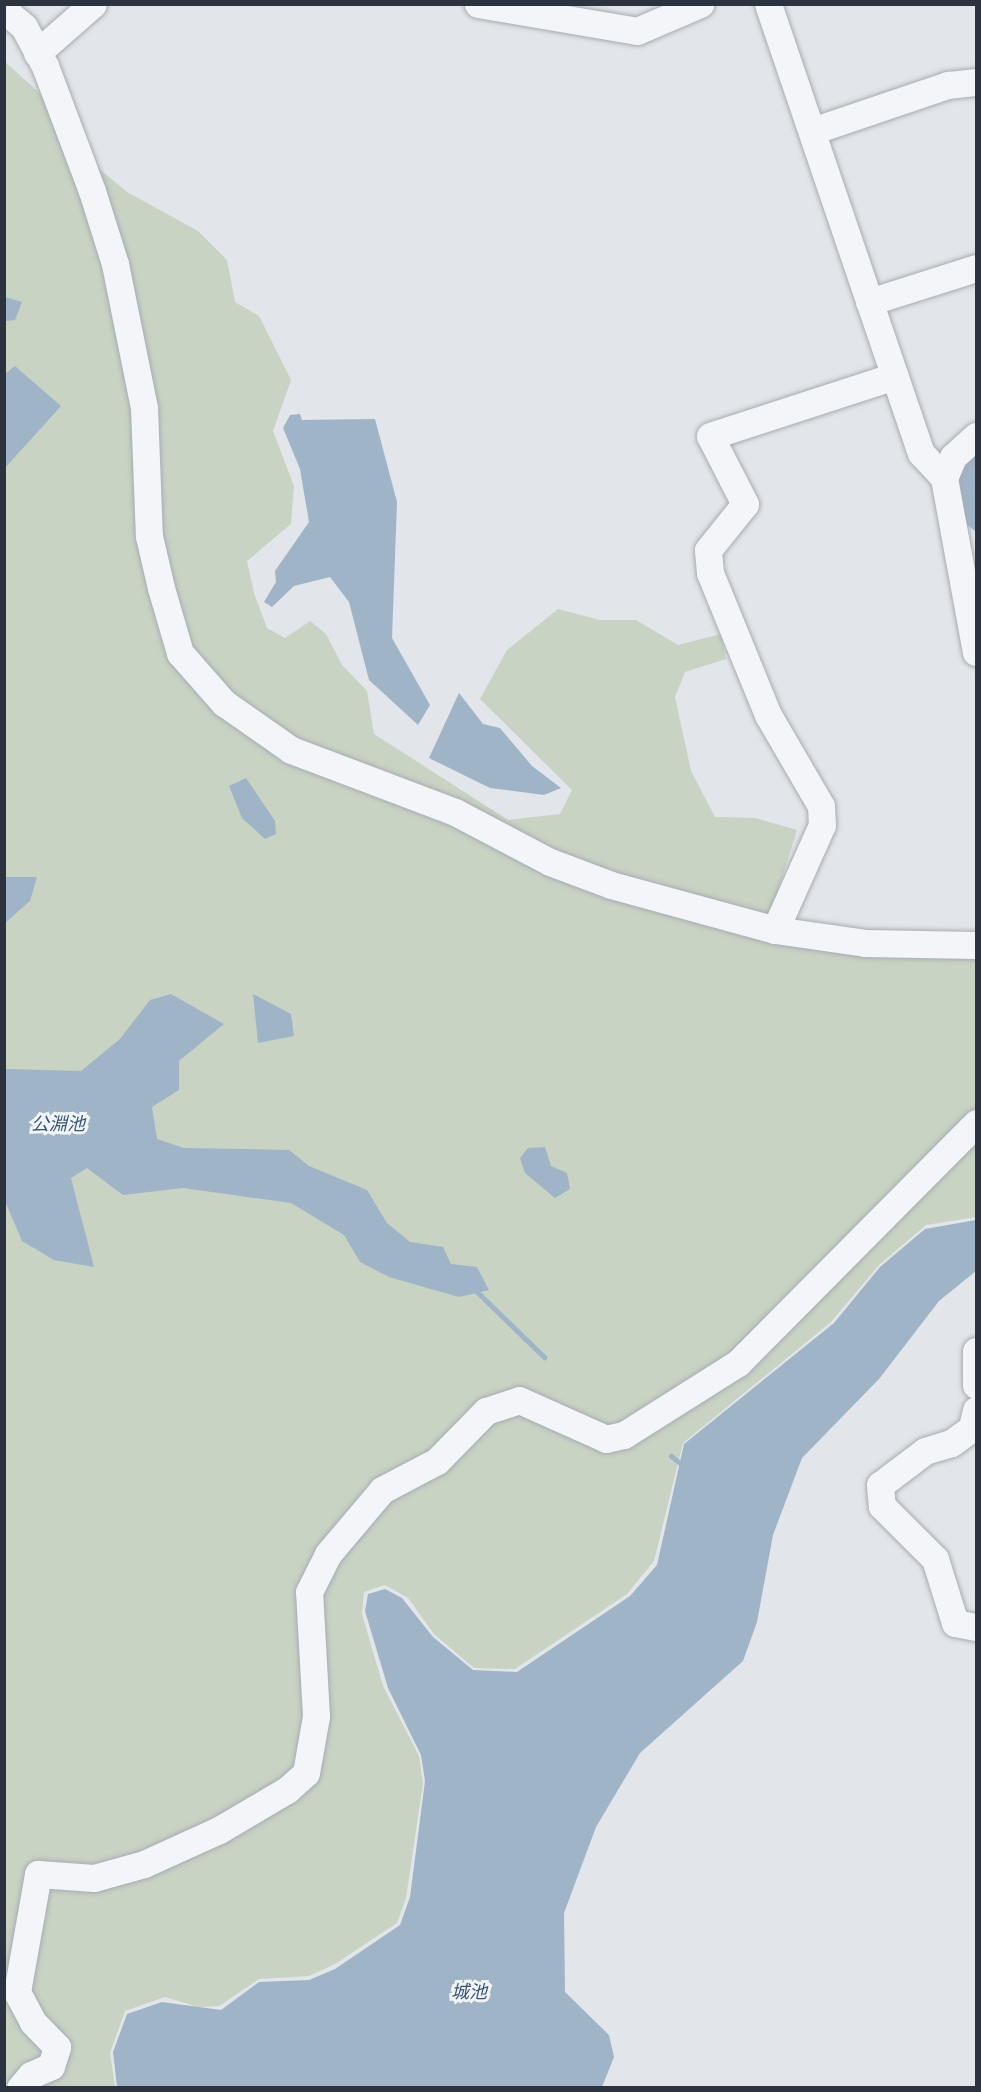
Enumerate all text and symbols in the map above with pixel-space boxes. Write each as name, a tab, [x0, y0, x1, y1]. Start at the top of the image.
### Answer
water label: 公淵池	[31, 1113, 85, 1135]
water label: 城池	[451, 1981, 487, 2003]

